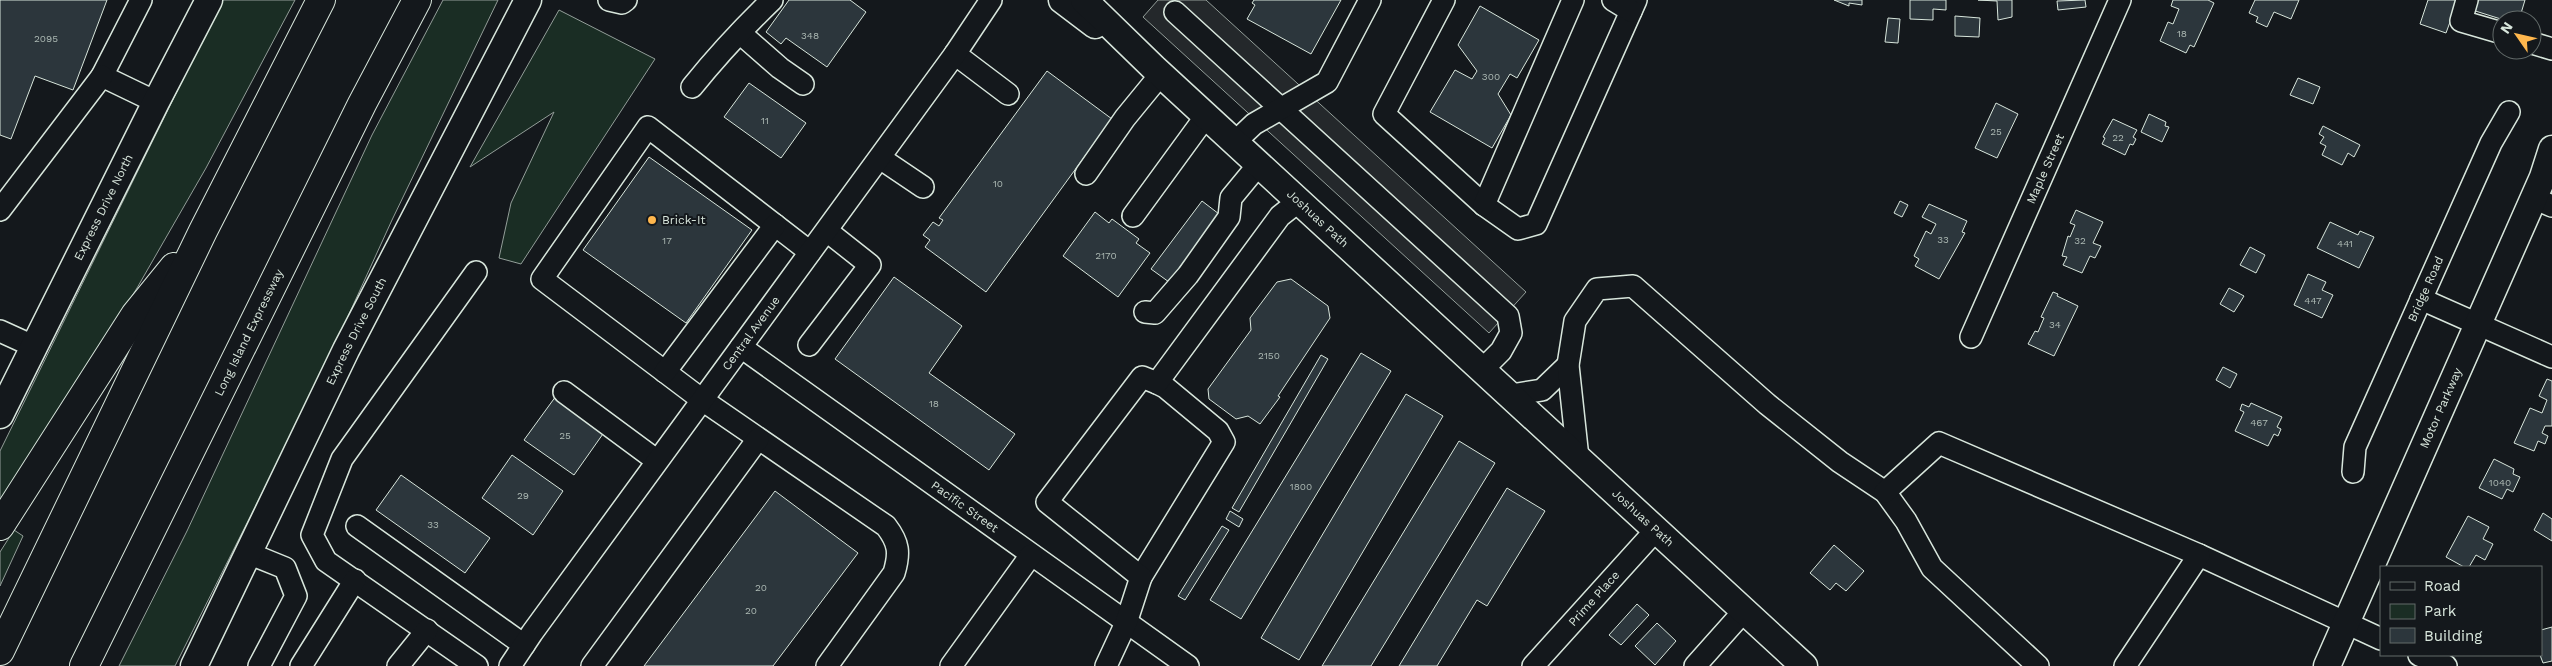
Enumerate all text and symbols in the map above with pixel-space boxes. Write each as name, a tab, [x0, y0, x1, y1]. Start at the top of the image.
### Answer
north arrow	[2492, 10, 2542, 60]
text: N	[2497, 19, 2516, 37]
house number: 18	[2177, 28, 2187, 39]
house number: 348	[801, 30, 819, 41]
house number: 2095	[34, 33, 58, 44]
house number: 300	[1482, 71, 1500, 82]
house number: 11	[761, 115, 769, 126]
house number: 25	[1990, 126, 2002, 137]
street label: Maple Street	[2024, 131, 2067, 206]
house number: 22	[2112, 132, 2124, 143]
street label: Express Drive North	[71, 152, 136, 263]
house number: 10	[993, 178, 1003, 189]
street label: Joshuas Path	[1284, 187, 1351, 250]
place label: Brick-It	[662, 213, 706, 227]
marker: Brick-It	[646, 214, 658, 226]
house number: 33	[1937, 234, 1949, 245]
house number: 17	[662, 235, 672, 246]
house number: 32	[2074, 235, 2086, 246]
house number: 441	[2337, 238, 2353, 249]
house number: 2170	[1095, 250, 1117, 261]
street label: Bridge Road	[2405, 254, 2446, 324]
street label: Long Island Expressway	[212, 266, 287, 398]
street label: Express Drive South	[323, 275, 389, 387]
street label: Central Avenue	[719, 293, 783, 373]
house number: 447	[2304, 295, 2322, 306]
house number: 34	[2049, 319, 2061, 330]
house number: 2150	[1258, 350, 1280, 361]
street label: Motor Parkway	[2417, 365, 2465, 450]
house number: 18	[929, 398, 939, 409]
house number: 467	[2250, 417, 2268, 428]
house number: 25	[559, 430, 571, 441]
house number: 1040	[2489, 477, 2511, 488]
street label: Pacific Street	[929, 478, 1001, 535]
house number: 1800	[1290, 481, 1312, 492]
street label: Joshuas Path	[1609, 486, 1677, 550]
house number: 29	[517, 490, 529, 501]
house number: 33	[427, 519, 439, 530]
legend	[2380, 566, 2542, 656]
street label: Prime Place	[1566, 568, 1623, 629]
text: Road	[2424, 577, 2461, 595]
house number: 20	[755, 582, 767, 593]
text: Park	[2424, 602, 2457, 620]
house number: 20	[745, 605, 757, 616]
text: Building	[2424, 627, 2482, 645]

